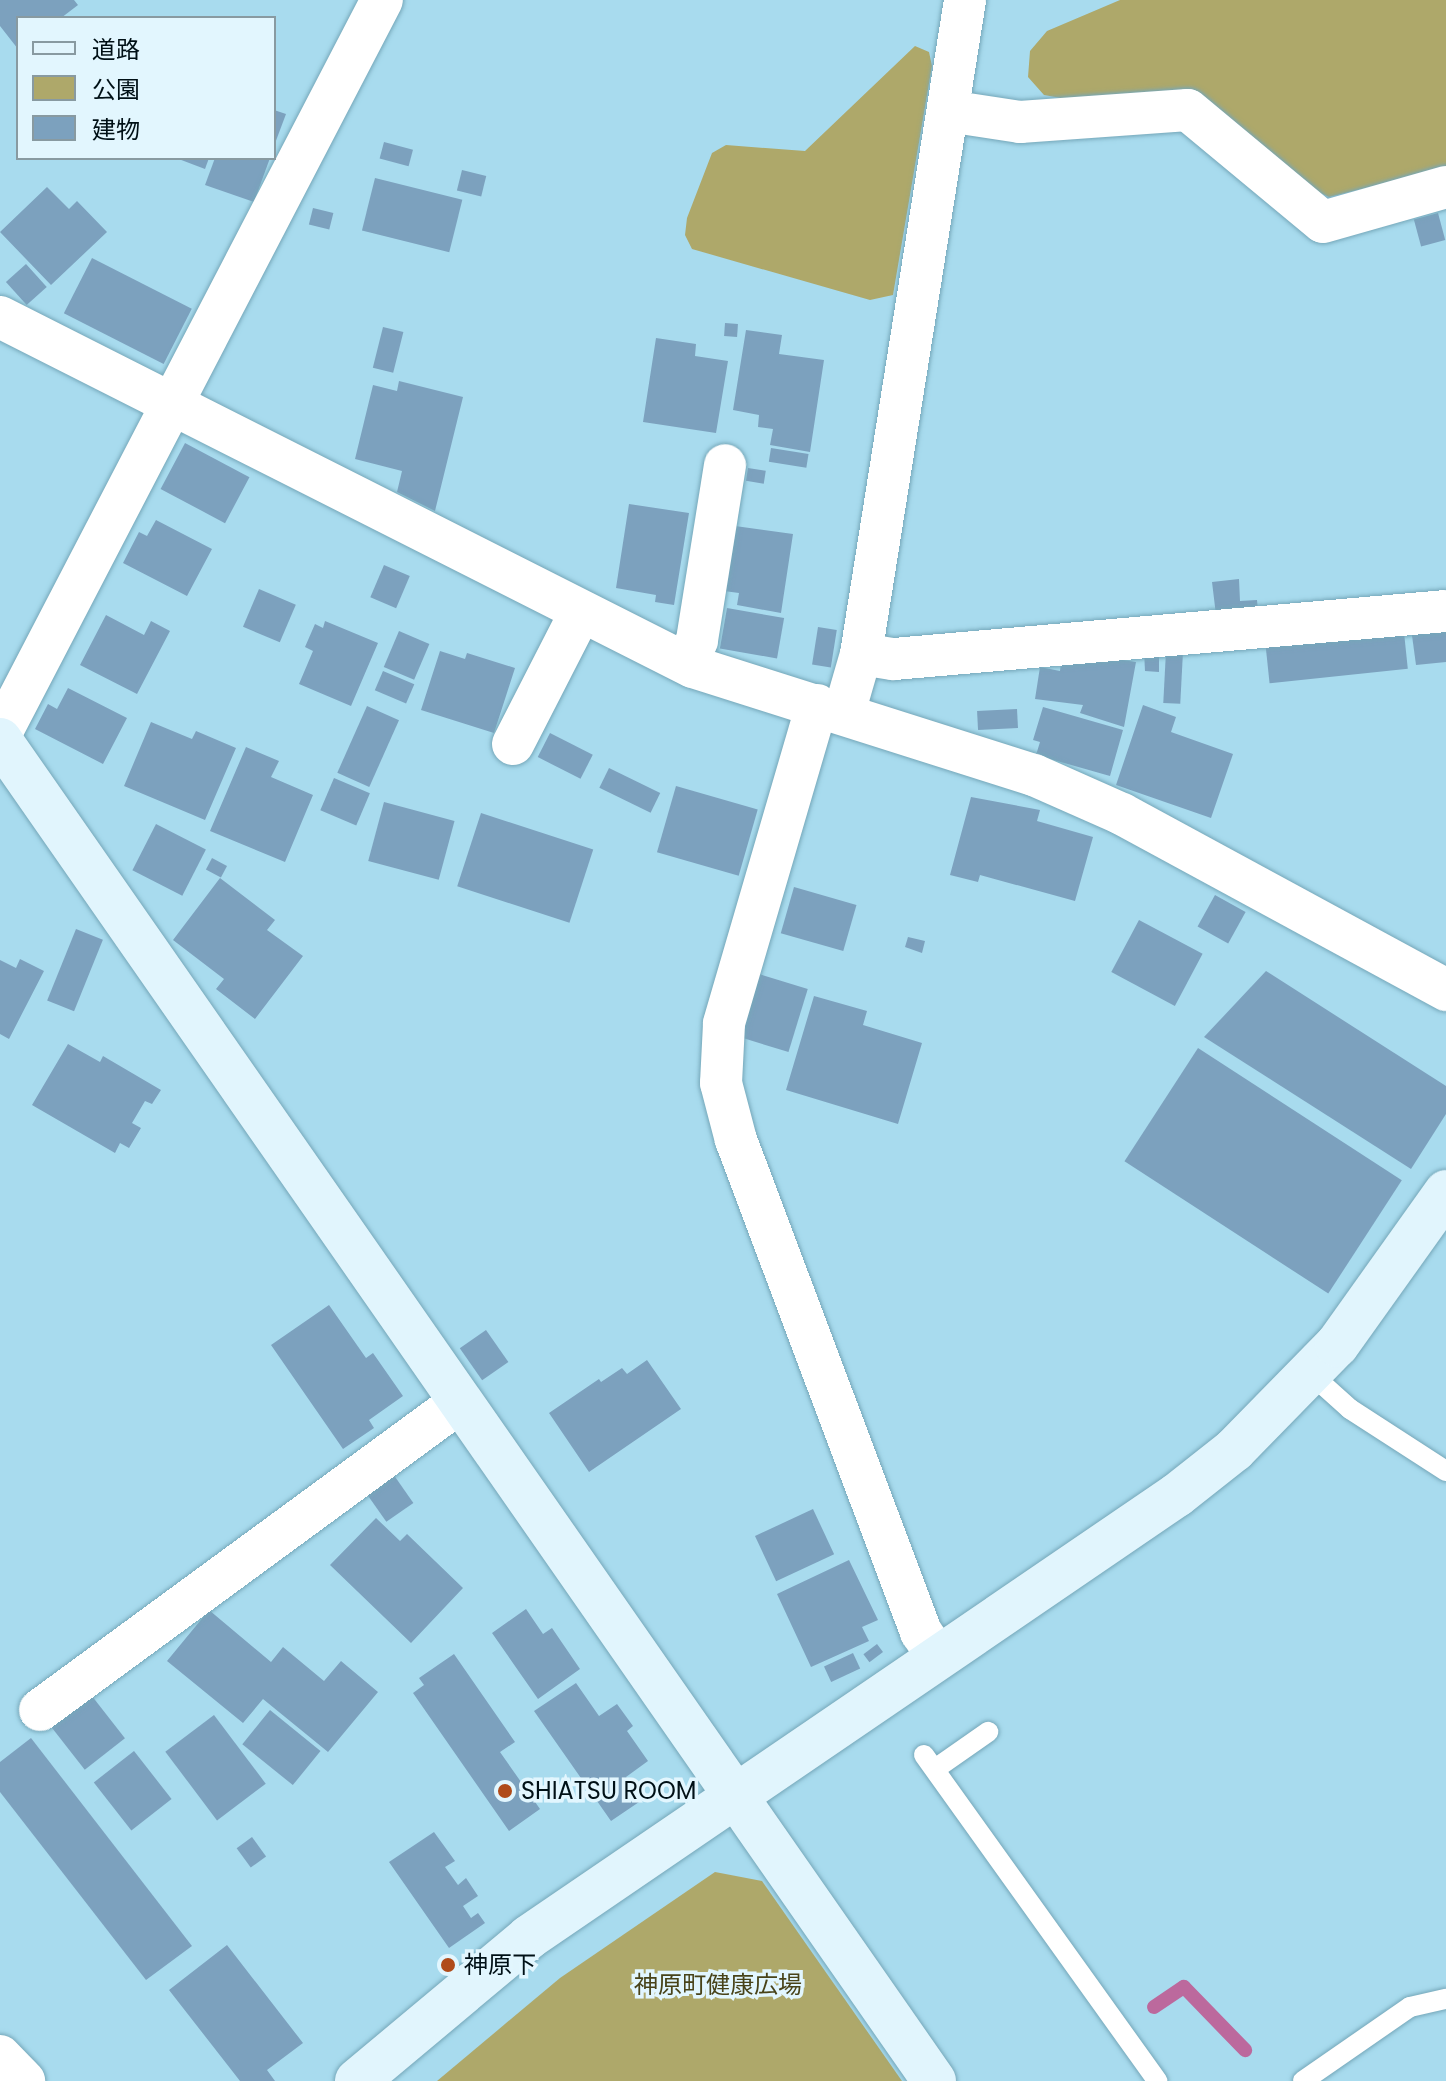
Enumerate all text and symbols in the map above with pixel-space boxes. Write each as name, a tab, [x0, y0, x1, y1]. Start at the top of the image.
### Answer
legend	[16, 16, 276, 160]
text: 道路	[92, 33, 140, 66]
text: 公園	[92, 73, 140, 106]
text: 建物	[92, 113, 140, 146]
place label: SHIATSU ROOM	[521, 1777, 696, 1805]
marker: SHIATSU ROOM	[496, 1782, 514, 1800]
place label: 神原下	[464, 1951, 536, 1979]
marker: 神原下	[439, 1956, 457, 1974]
park label: 神原町健康広場	[634, 1971, 802, 1999]

